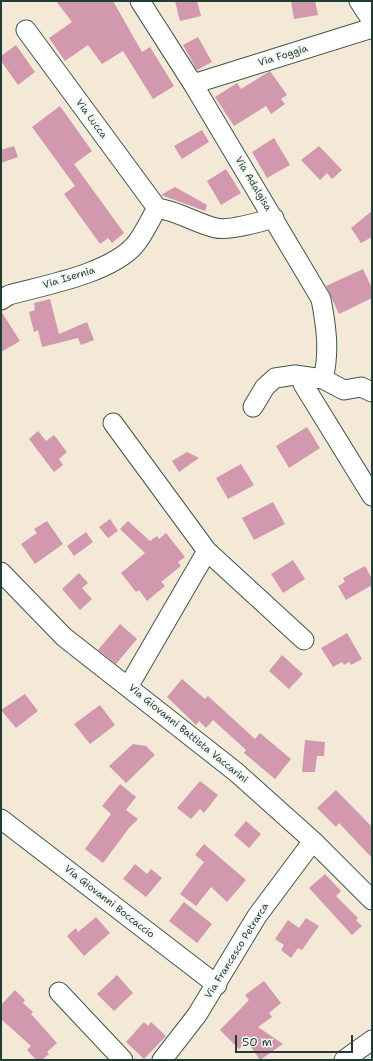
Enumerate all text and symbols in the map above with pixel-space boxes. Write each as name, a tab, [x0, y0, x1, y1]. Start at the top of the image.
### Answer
street label: Via Foggia	[257, 43, 309, 69]
street label: Via Lucca	[73, 97, 109, 141]
street label: Via Adalgisa	[232, 155, 274, 213]
street label: Via Isernia	[41, 264, 97, 292]
street label: Via Giovanni Battista Vaccarini	[126, 682, 250, 786]
street label: Via Giovanni Boccaccio	[62, 863, 156, 941]
street label: Via Francesco Petrarca	[203, 901, 271, 1001]
scale bar	[237, 1027, 355, 1053]
text: 50 m	[242, 1034, 272, 1050]

